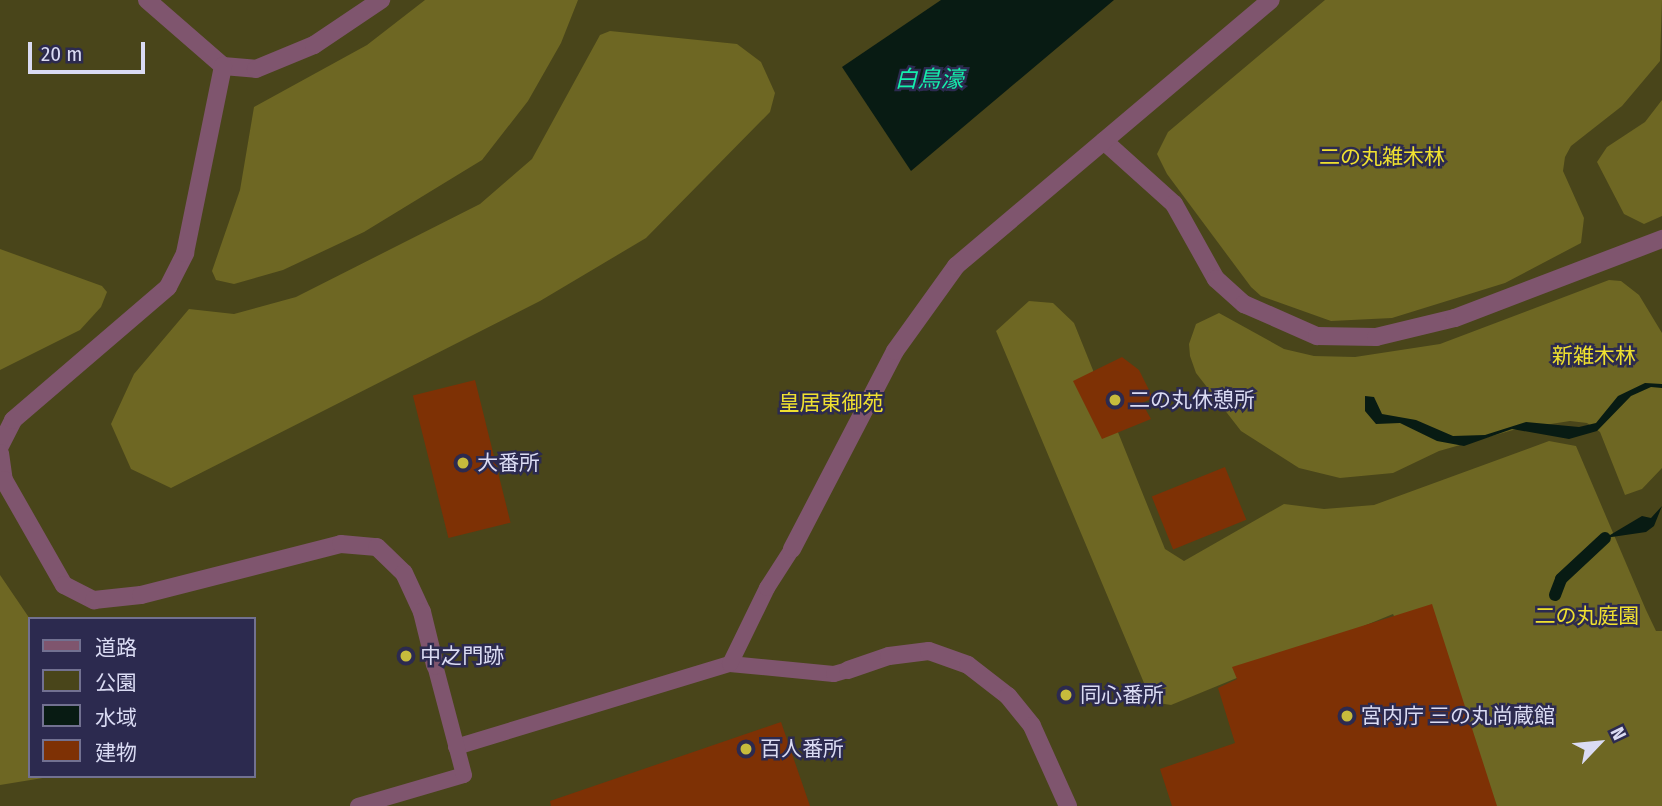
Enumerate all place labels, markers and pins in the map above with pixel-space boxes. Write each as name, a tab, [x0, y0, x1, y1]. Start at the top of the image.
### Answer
place label: 二の丸休憩所	[1129, 387, 1255, 413]
marker: 二の丸休憩所	[1107, 392, 1123, 408]
place label: 大番所	[477, 450, 540, 476]
marker: 大番所	[455, 455, 471, 471]
place label: 中之門跡	[420, 643, 504, 669]
marker: 中之門跡	[398, 648, 414, 664]
place label: 同心番所	[1080, 682, 1164, 708]
marker: 同心番所	[1058, 687, 1074, 703]
place label: 宮内庁 三の丸尚蔵館	[1361, 703, 1555, 729]
marker: 宮内庁 三の丸尚蔵館	[1339, 708, 1355, 724]
place label: 百人番所	[760, 736, 844, 762]
marker: 百人番所	[738, 741, 754, 757]

